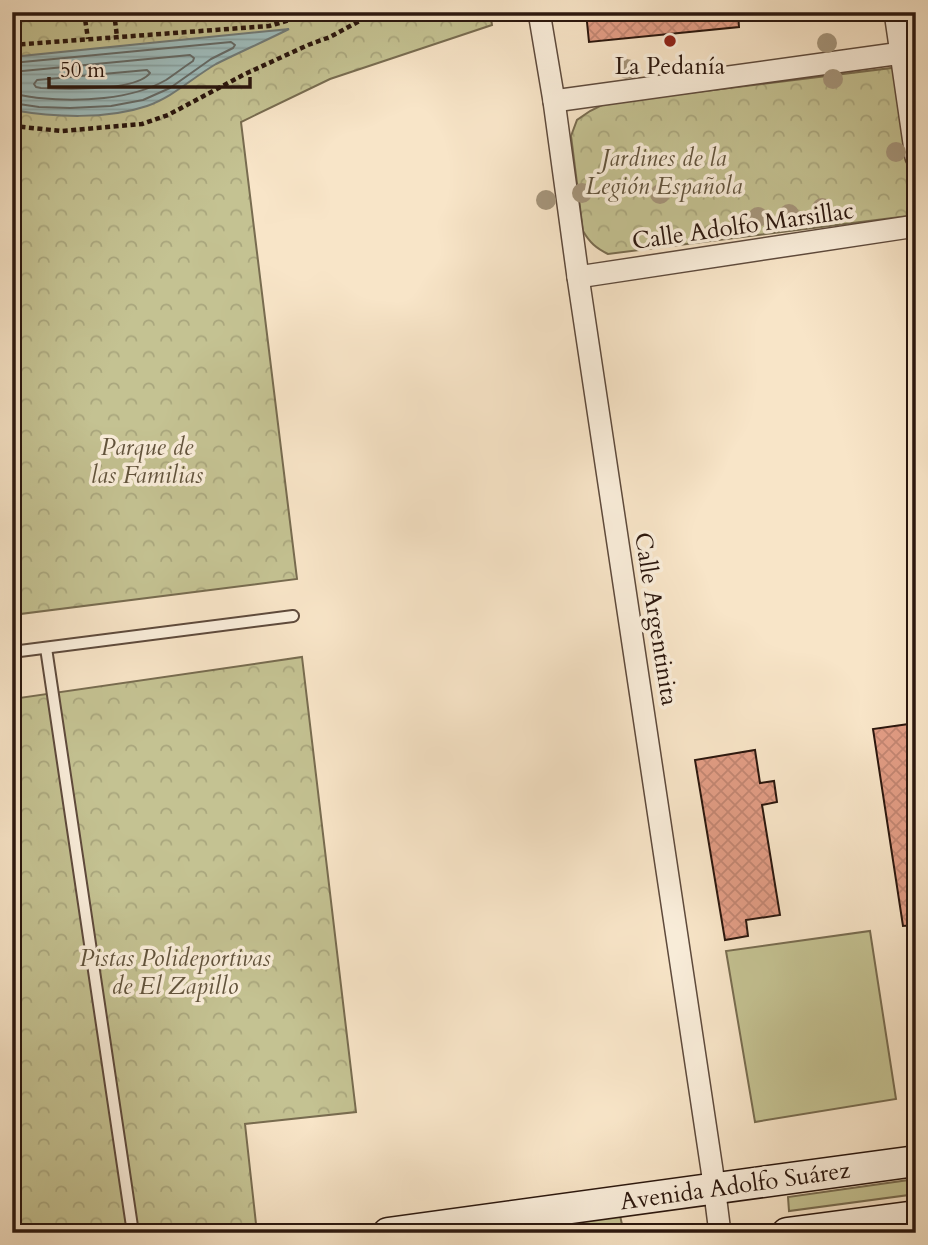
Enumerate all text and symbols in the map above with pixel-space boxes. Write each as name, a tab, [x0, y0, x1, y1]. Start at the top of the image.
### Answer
marker: La Pedanía	[662, 33, 678, 49]
scale bar	[49, 46, 250, 90]
place label: La Pedanía	[615, 50, 726, 83]
text: 50 m	[60, 56, 105, 85]
park label: Jardines de la Legión Española	[586, 142, 743, 203]
street label: Calle Adolfo Marsillac	[630, 194, 856, 258]
park label: Parque de las Familias	[91, 431, 203, 492]
street label: Calle Argentinita	[626, 530, 686, 709]
park label: Pistas Polideportivas de El Zapillo	[79, 942, 271, 1003]
street label: Avenida Adolfo Suárez	[618, 1154, 852, 1218]

